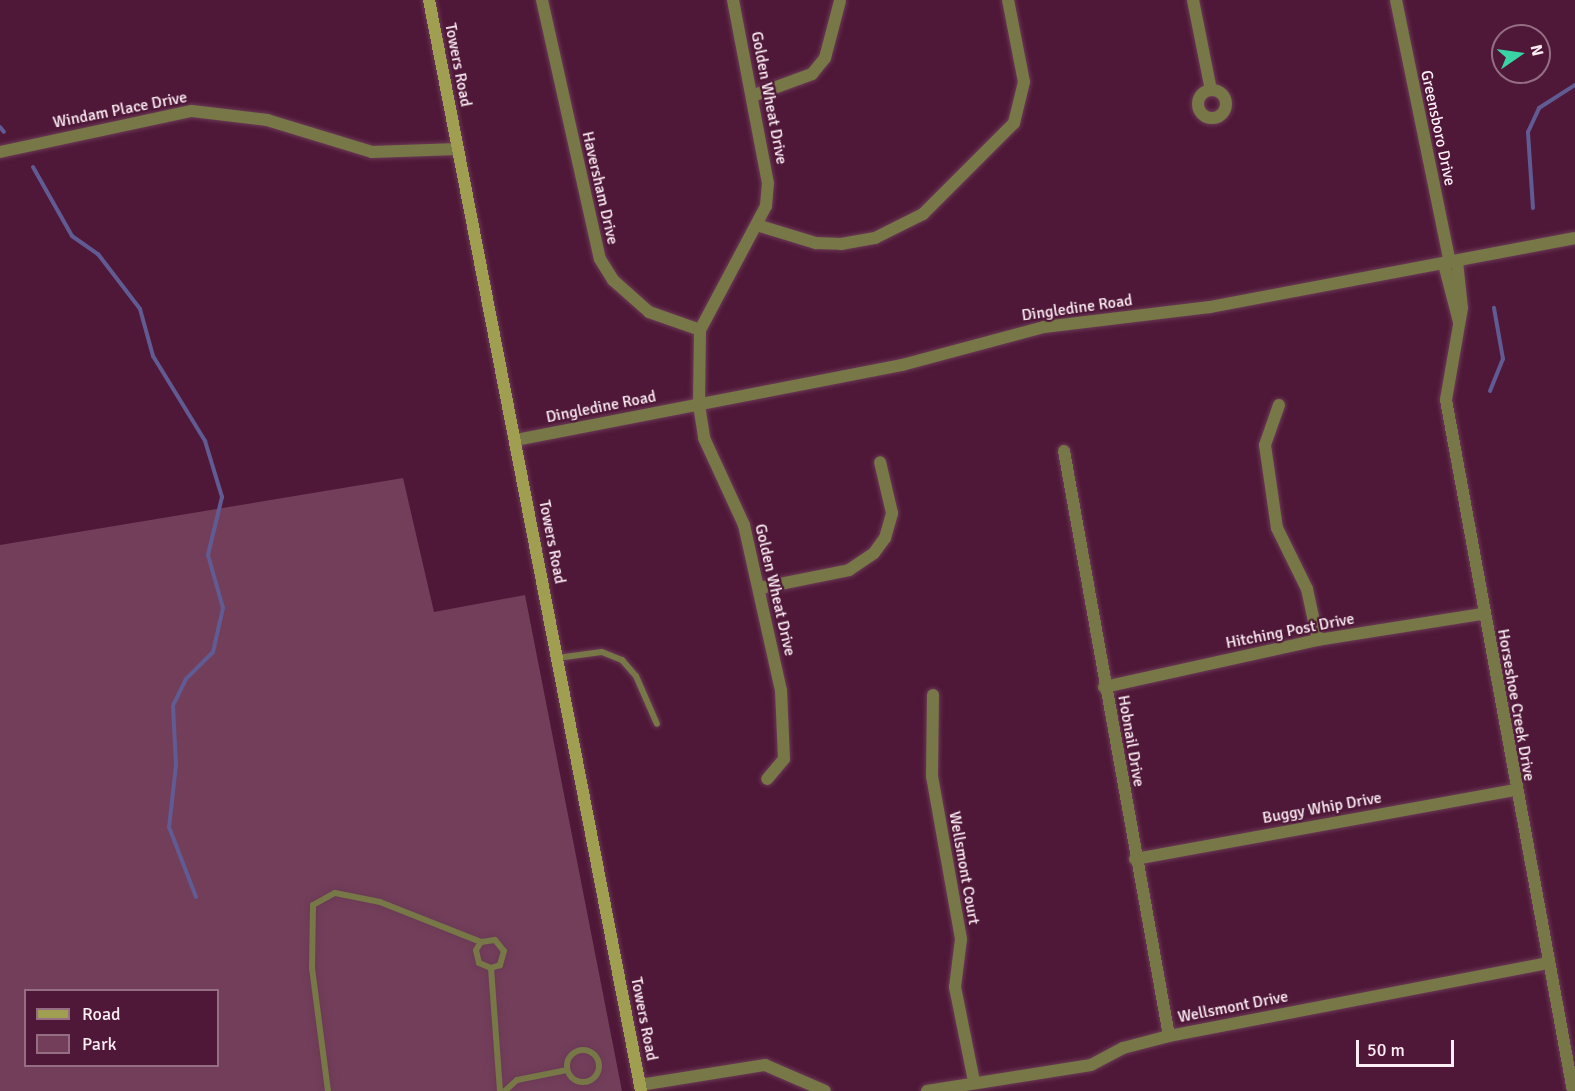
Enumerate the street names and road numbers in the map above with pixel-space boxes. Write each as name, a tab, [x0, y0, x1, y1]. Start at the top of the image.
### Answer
street label: Towers Road	[440, 22, 476, 108]
street label: Golden Wheat Drive	[747, 30, 791, 166]
street label: Greensboro Drive	[1416, 68, 1460, 188]
street label: Windam Place Drive	[51, 88, 189, 132]
street label: Haversham Drive	[578, 130, 622, 246]
street label: Dingledine Road	[1020, 291, 1134, 325]
street label: Dingledine Road	[544, 387, 658, 427]
street label: Towers Road	[534, 499, 570, 585]
street label: Golden Wheat Drive	[750, 522, 800, 658]
street label: Hitching Post Drive	[1224, 609, 1356, 653]
street label: Horseshoe Creek Drive	[1493, 627, 1539, 783]
street label: Hobnail Drive	[1113, 694, 1149, 788]
street label: Buggy Whip Drive	[1261, 788, 1383, 828]
street label: Wellsmont Court	[945, 810, 983, 926]
street label: Towers Road	[626, 976, 662, 1062]
street label: Wellsmont Drive	[1176, 987, 1290, 1027]

